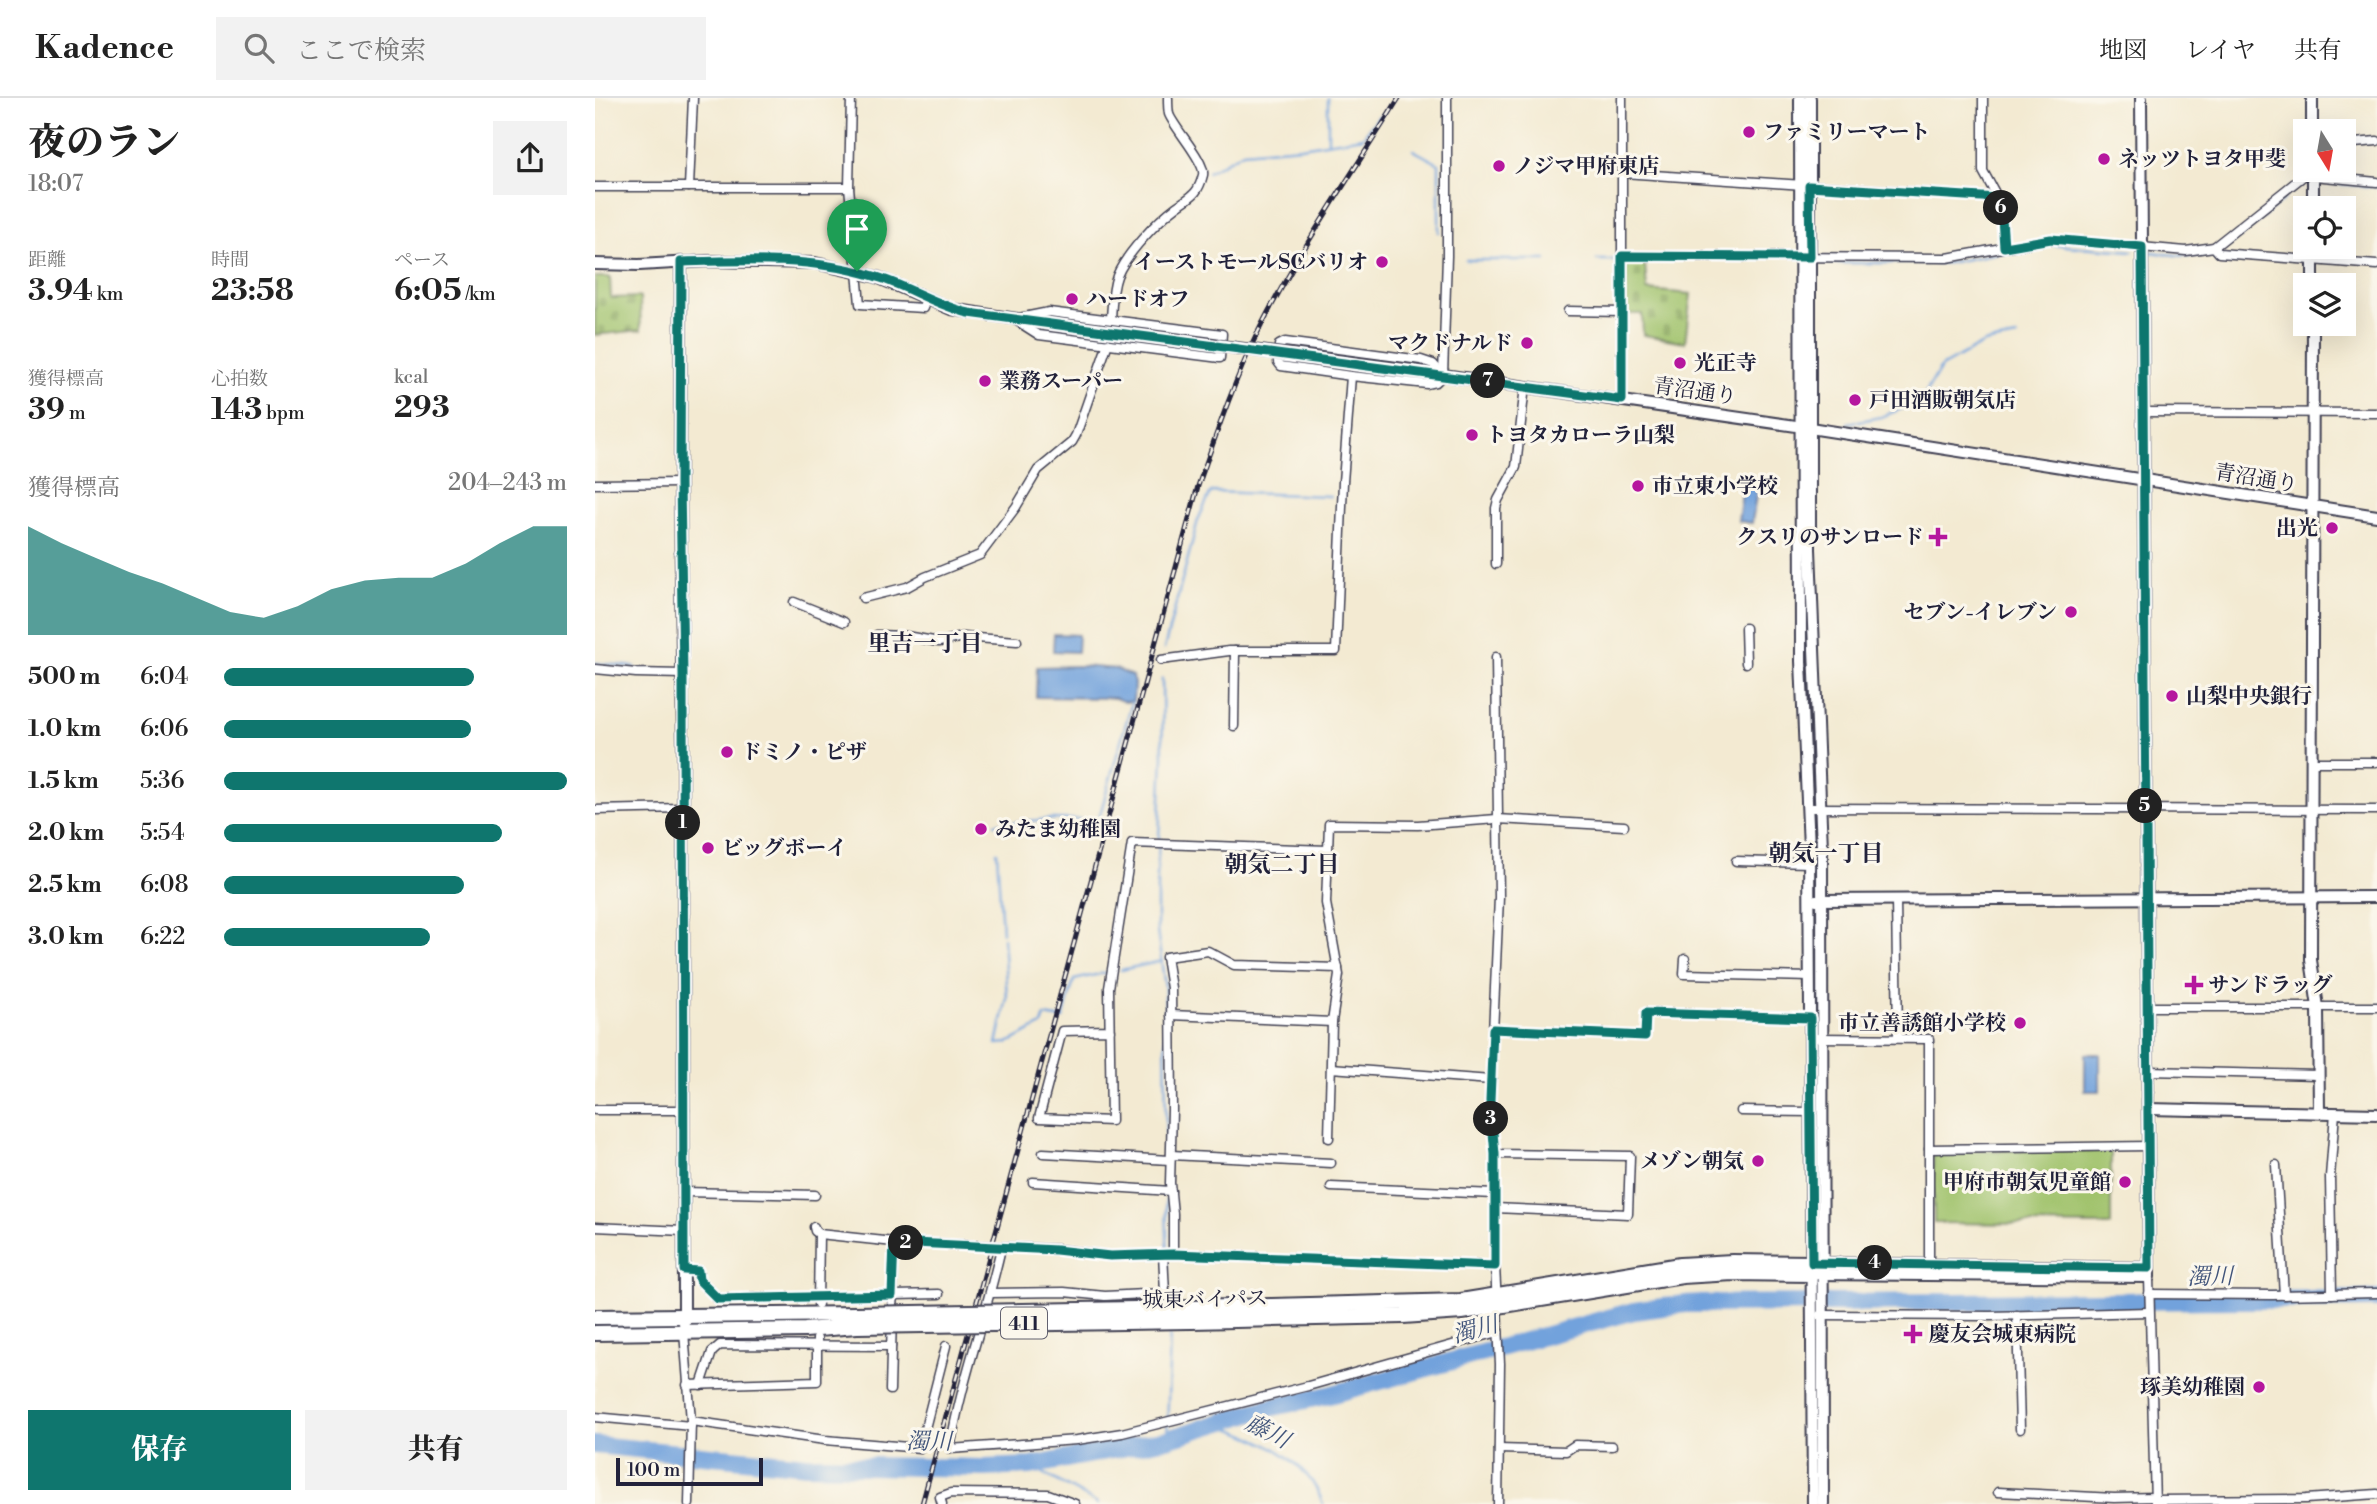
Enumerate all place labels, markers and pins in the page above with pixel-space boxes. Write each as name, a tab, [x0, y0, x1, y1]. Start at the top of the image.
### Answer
place label: ファミリーマート	[1763, 120, 1931, 146]
marker: ファミリーマート	[1741, 124, 1757, 140]
place label: ネッツトヨタ甲斐	[2118, 147, 2286, 173]
marker: ネッツトヨタ甲斐	[2096, 151, 2112, 167]
place label: ノジマ甲府東店	[1513, 154, 1659, 180]
marker: ノジマ甲府東店	[1491, 158, 1507, 174]
pin: 6	[1983, 190, 2019, 226]
pin	[827, 199, 887, 271]
place label: イーストモールSCバリオ	[1134, 250, 1368, 276]
marker: イーストモールSCバリオ	[1374, 254, 1390, 270]
place label: ハードオフ	[1086, 287, 1190, 313]
marker: ハードオフ	[1064, 291, 1080, 307]
place label: マクドナルド	[1388, 331, 1513, 357]
marker: マクドナルド	[1519, 335, 1535, 351]
place label: 光正寺	[1694, 351, 1757, 377]
marker: 光正寺	[1672, 355, 1688, 371]
pin: 7	[1471, 364, 1505, 398]
place label: 業務スーパー	[999, 369, 1123, 395]
marker: 業務スーパー	[977, 373, 993, 389]
place label: 戸田酒販朝気店	[1869, 388, 2016, 414]
marker: 戸田酒販朝気店	[1847, 392, 1863, 408]
place label: トヨタカローラ山梨	[1486, 423, 1675, 449]
marker: トヨタカローラ山梨	[1464, 427, 1480, 443]
place label: 市立東小学校	[1652, 474, 1778, 500]
marker: 市立東小学校	[1630, 478, 1646, 494]
place label: 出光	[2276, 516, 2318, 542]
marker: 出光	[2324, 520, 2340, 536]
place label: クスリのサンロード	[1736, 525, 1924, 551]
marker: クスリのサンロード	[1930, 529, 1946, 545]
place label: セブン-イレブン	[1903, 600, 2057, 626]
marker: セブン-イレブン	[2063, 604, 2079, 620]
place label: 山梨中央銀行	[2186, 684, 2312, 710]
marker: 山梨中央銀行	[2164, 688, 2180, 704]
place label: ドミノ・ピザ	[741, 740, 867, 766]
marker: ドミノ・ピザ	[719, 744, 735, 760]
pin: 5	[2127, 788, 2163, 824]
pin: 1	[665, 806, 701, 840]
place label: みたま幼稚園	[995, 817, 1121, 843]
marker: みたま幼稚園	[973, 821, 989, 837]
place label: ビッグボーイ	[722, 836, 847, 862]
marker: ビッグボーイ	[700, 840, 716, 856]
place label: サンドラッグ	[2208, 973, 2333, 999]
marker: サンドラッグ	[2186, 977, 2202, 993]
place label: 市立善誘館小学校	[1838, 1011, 2006, 1037]
marker: 市立善誘館小学校	[2012, 1015, 2028, 1031]
pin: 3	[1473, 1102, 1509, 1136]
place label: メゾン朝気	[1640, 1149, 1744, 1175]
marker: メゾン朝気	[1750, 1153, 1766, 1169]
place label: 甲府市朝気児童館	[1943, 1170, 2111, 1196]
marker: 甲府市朝気児童館	[2117, 1174, 2133, 1190]
pin: 2	[889, 1226, 923, 1260]
pin: 4	[1857, 1246, 1893, 1280]
place label: 慶友会城東病院	[1929, 1322, 2076, 1348]
marker: 慶友会城東病院	[1903, 1324, 1923, 1344]
place label: 琢美幼稚園	[2140, 1375, 2245, 1401]
marker: 琢美幼稚園	[2251, 1379, 2267, 1395]

